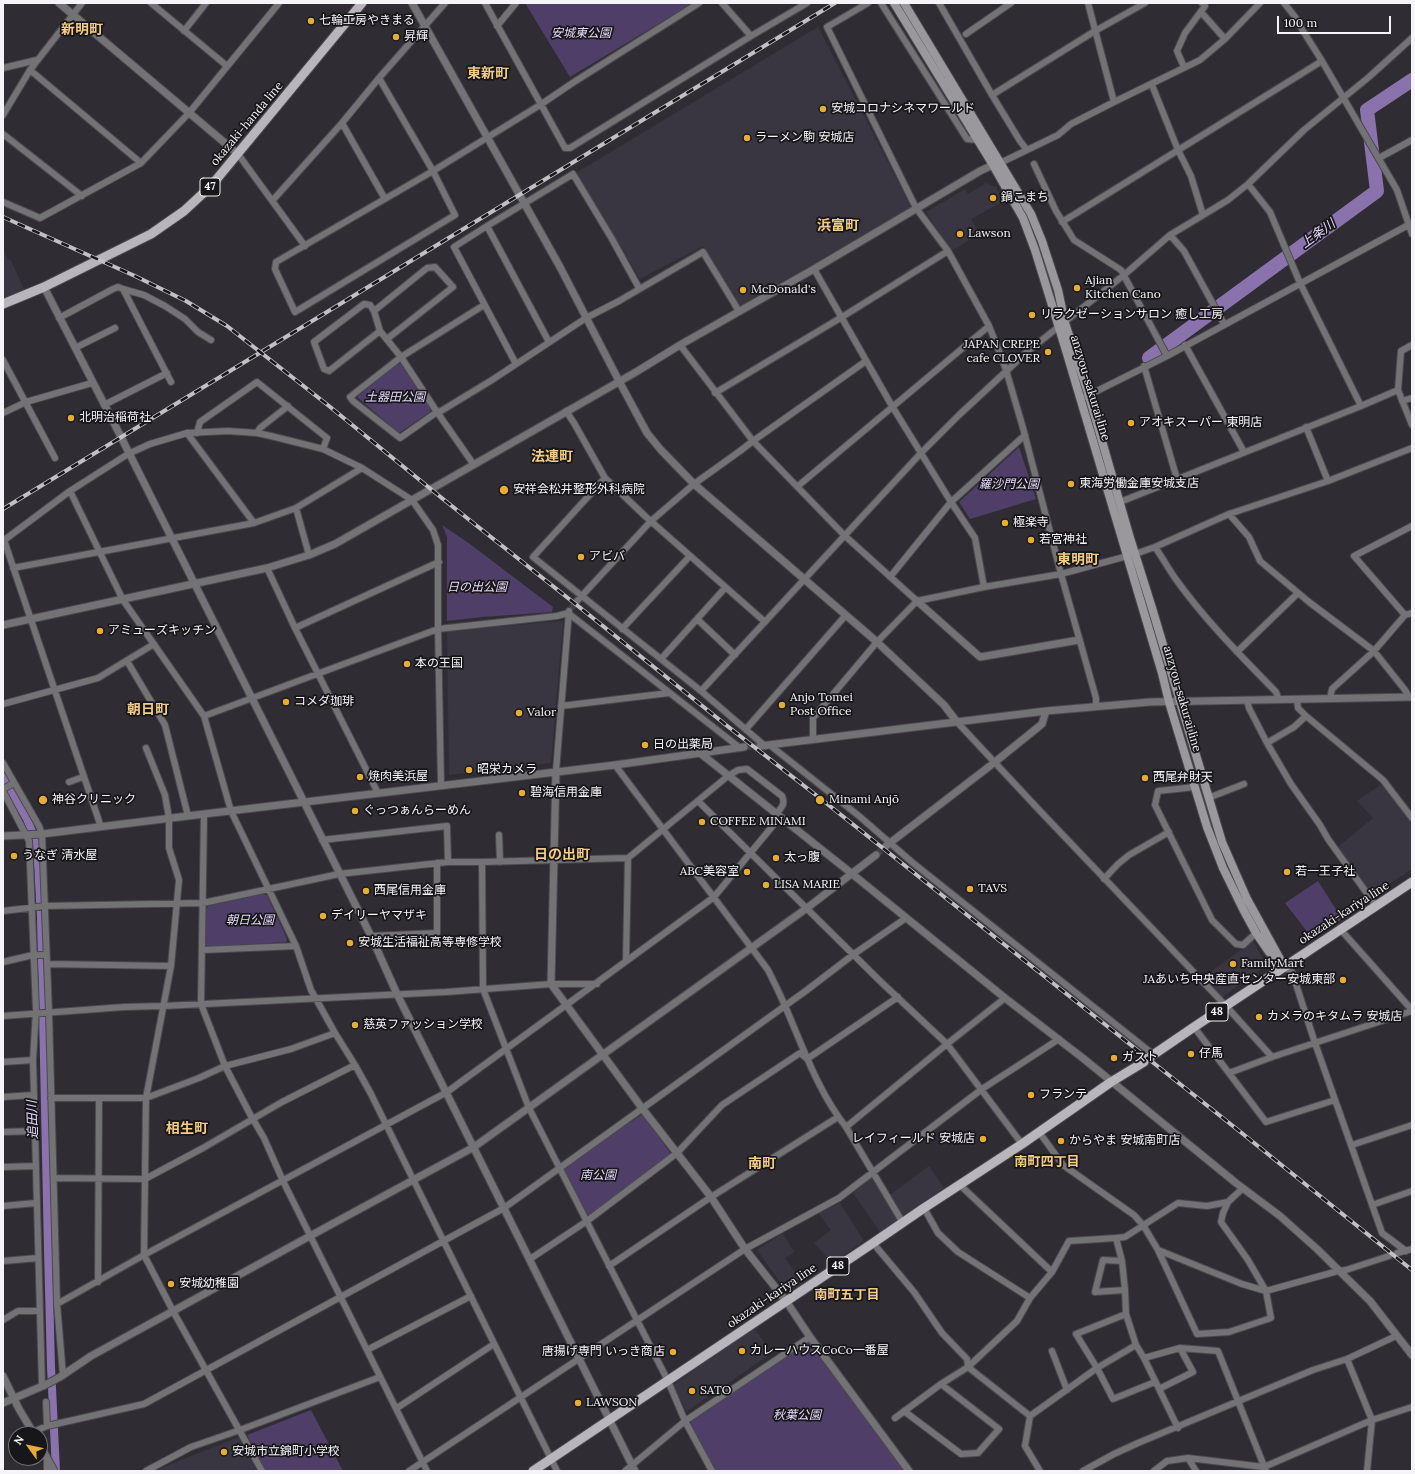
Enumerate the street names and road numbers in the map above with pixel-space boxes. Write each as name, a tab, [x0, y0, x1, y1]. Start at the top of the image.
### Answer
street label: okazaki-handa line	[208, 79, 286, 169]
road number: 47	[200, 178, 220, 196]
street label: anzyou-sakurai line	[1067, 334, 1113, 442]
street label: anzyou-sakurai line	[1160, 644, 1204, 754]
street label: okazaki-kariya line	[1296, 878, 1392, 948]
road number: 48	[1206, 1003, 1228, 1021]
road number: 48	[827, 1257, 849, 1275]
street label: okazaki-kariya line	[724, 1261, 820, 1331]

